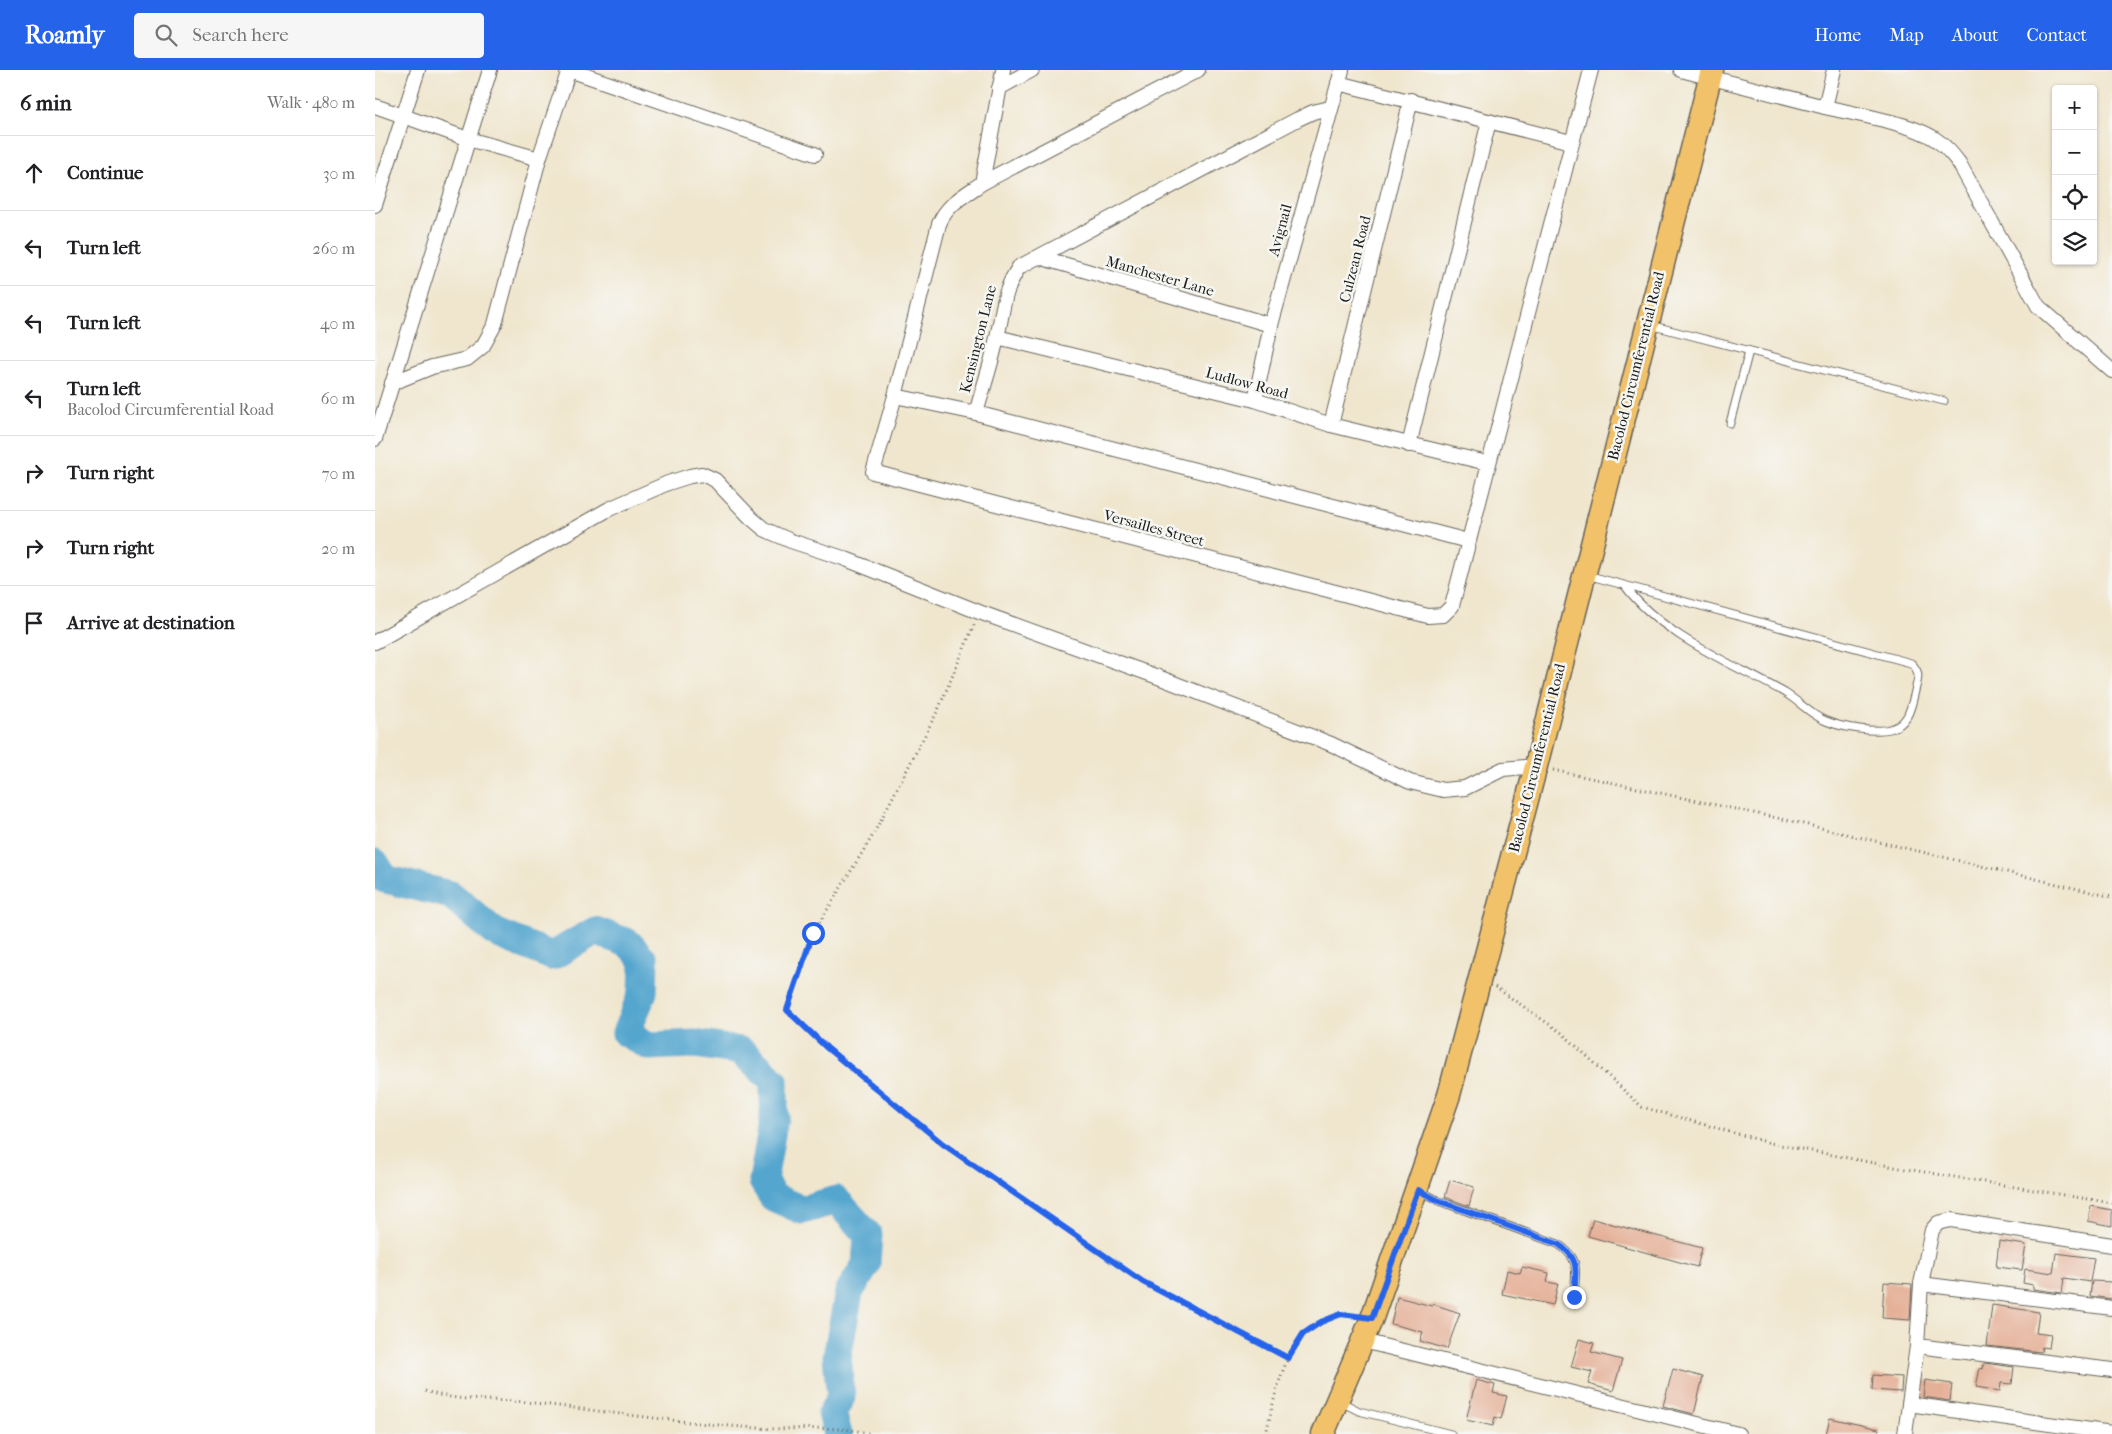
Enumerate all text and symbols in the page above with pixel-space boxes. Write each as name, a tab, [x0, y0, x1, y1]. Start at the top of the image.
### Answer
search box	[134, 13, 484, 58]
text: Roamly	[25, 21, 104, 49]
icon: search	[152, 21, 180, 49]
text: Search here	[192, 24, 289, 46]
text: Home	[1814, 25, 1861, 46]
text: Map	[1889, 25, 1924, 46]
text: About	[1952, 25, 1998, 46]
text: Contact	[2026, 25, 2087, 46]
map controls	[2052, 85, 2097, 265]
button: +	[2052, 85, 2097, 130]
text: 6 min	[20, 91, 72, 115]
text: Walk · 480 m	[267, 93, 355, 112]
button: −	[2052, 130, 2097, 175]
icon: ahead	[20, 159, 48, 187]
text: Continue	[67, 162, 143, 184]
text: 30 m	[323, 164, 355, 183]
button: locate	[2052, 175, 2097, 220]
street label: Avignail	[1264, 202, 1296, 259]
street label: Culzean Road	[1335, 213, 1375, 304]
button: layers	[2052, 220, 2097, 265]
icon: left	[20, 234, 48, 262]
text: Turn left	[67, 237, 141, 259]
text: 260 m	[313, 239, 355, 258]
street label: Manchester Lane	[1104, 252, 1217, 300]
street label: Bacolod Circumferential Road	[1604, 269, 1668, 462]
street label: Kensington Lane	[956, 283, 1000, 395]
icon: left	[20, 309, 48, 337]
text: Turn left	[67, 312, 141, 334]
text: 40 m	[320, 314, 355, 333]
street label: Ludlow Road	[1204, 363, 1291, 403]
text: Turn left	[67, 378, 141, 400]
icon: left	[20, 384, 48, 412]
text: 60 m	[321, 389, 355, 408]
text: Bacolod Circumferential Road	[67, 400, 274, 419]
icon: right	[20, 459, 48, 487]
text: Turn right	[67, 462, 154, 484]
text: 70 m	[322, 464, 355, 483]
street label: Versailles Street	[1101, 506, 1207, 550]
icon: right	[20, 534, 48, 562]
text: Turn right	[67, 537, 154, 559]
text: 20 m	[321, 539, 355, 558]
icon: arrive	[20, 609, 48, 637]
text: Arrive at destination	[67, 612, 235, 634]
street label: Bacolod Circumferential Road	[1505, 661, 1569, 854]
route start	[802, 922, 825, 945]
route end	[1563, 1286, 1586, 1309]

